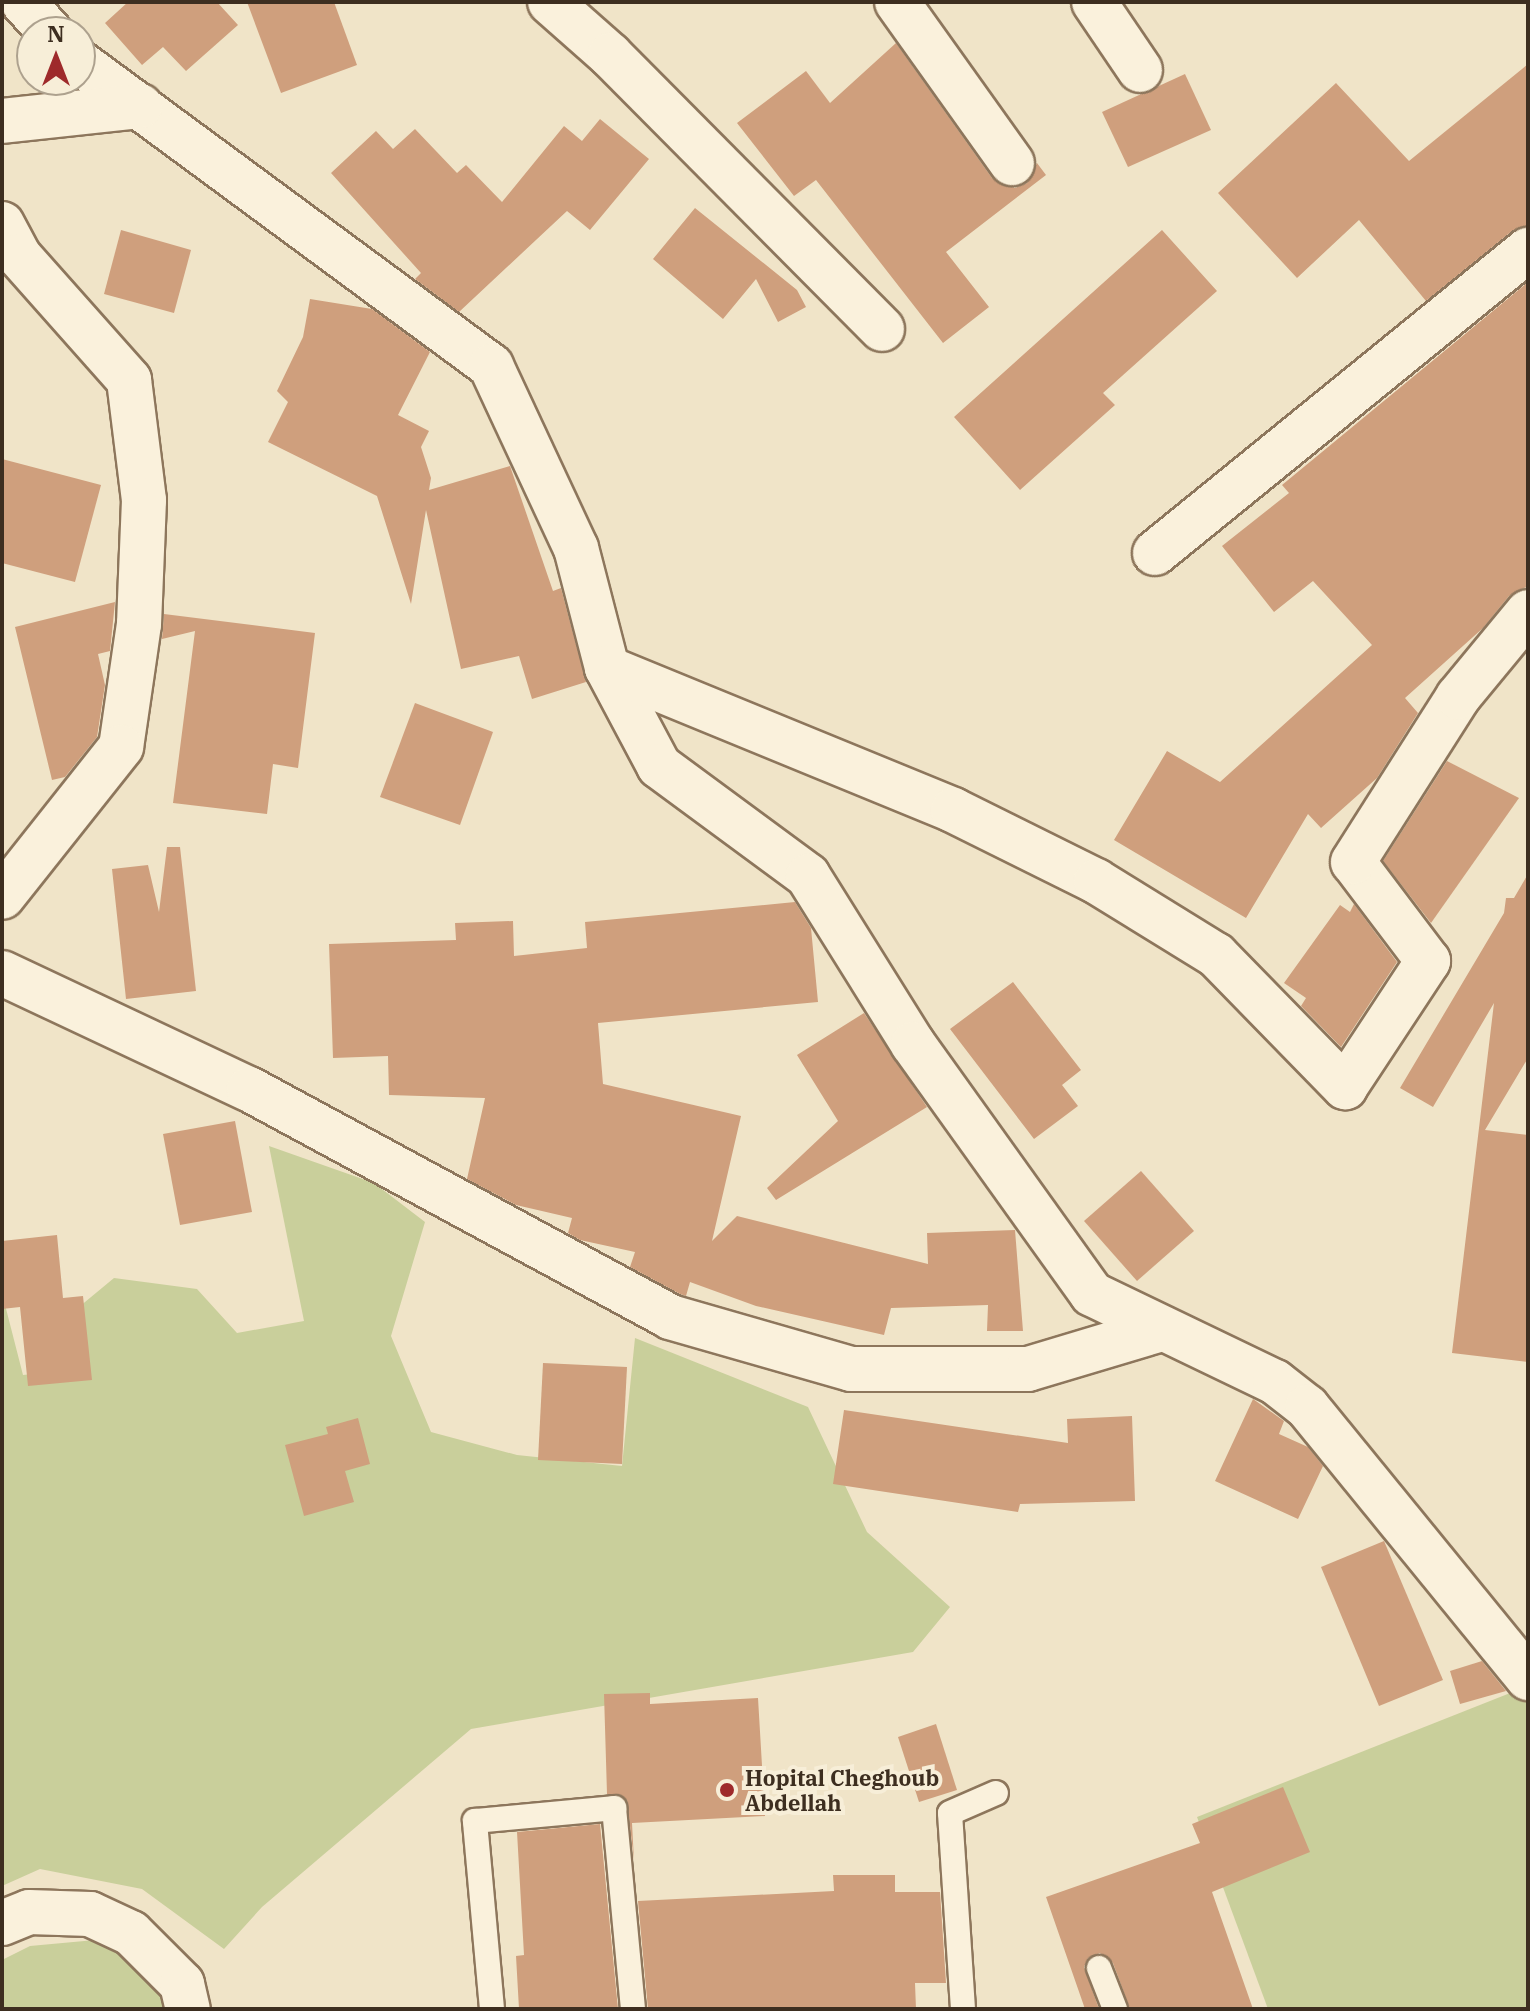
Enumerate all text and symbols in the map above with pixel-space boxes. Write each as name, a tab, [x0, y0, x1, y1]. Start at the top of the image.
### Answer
north arrow	[16, 16, 96, 96]
text: N	[47, 19, 65, 48]
place label: Hopital Cheghoub Abdellah	[745, 1764, 939, 1816]
marker: Hopital Cheghoub Abdellah	[716, 1779, 738, 1801]

